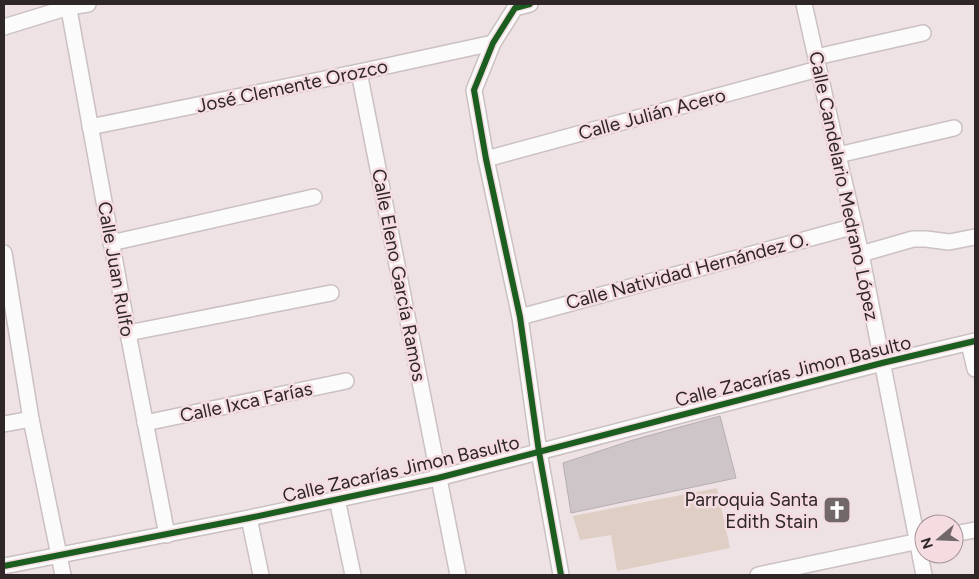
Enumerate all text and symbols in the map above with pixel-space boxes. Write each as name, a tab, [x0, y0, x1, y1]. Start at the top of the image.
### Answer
street label: Calle Candelario Medrano López	[804, 49, 884, 323]
street label: José Clemente Orozco	[194, 54, 390, 118]
street label: Calle Julián Acero	[576, 83, 728, 145]
street label: Calle Eleno García Ramos	[367, 167, 431, 383]
street label: Calle Juan Rulfo	[93, 200, 139, 338]
street label: Calle Natividad Hernández O.	[563, 228, 811, 314]
street label: Calle Zacarías Jimon Basulto	[673, 331, 913, 411]
street label: Calle Ixca Farías	[178, 377, 314, 427]
street label: Calle Zacarías Jimon Basulto	[280, 431, 522, 507]
place label: Parroquia Santa Edith Stain	[684, 488, 818, 533]
church icon: Parroquia Santa Edith Stain	[822, 495, 852, 525]
north arrow	[914, 514, 964, 564]
text: N	[917, 535, 937, 551]

